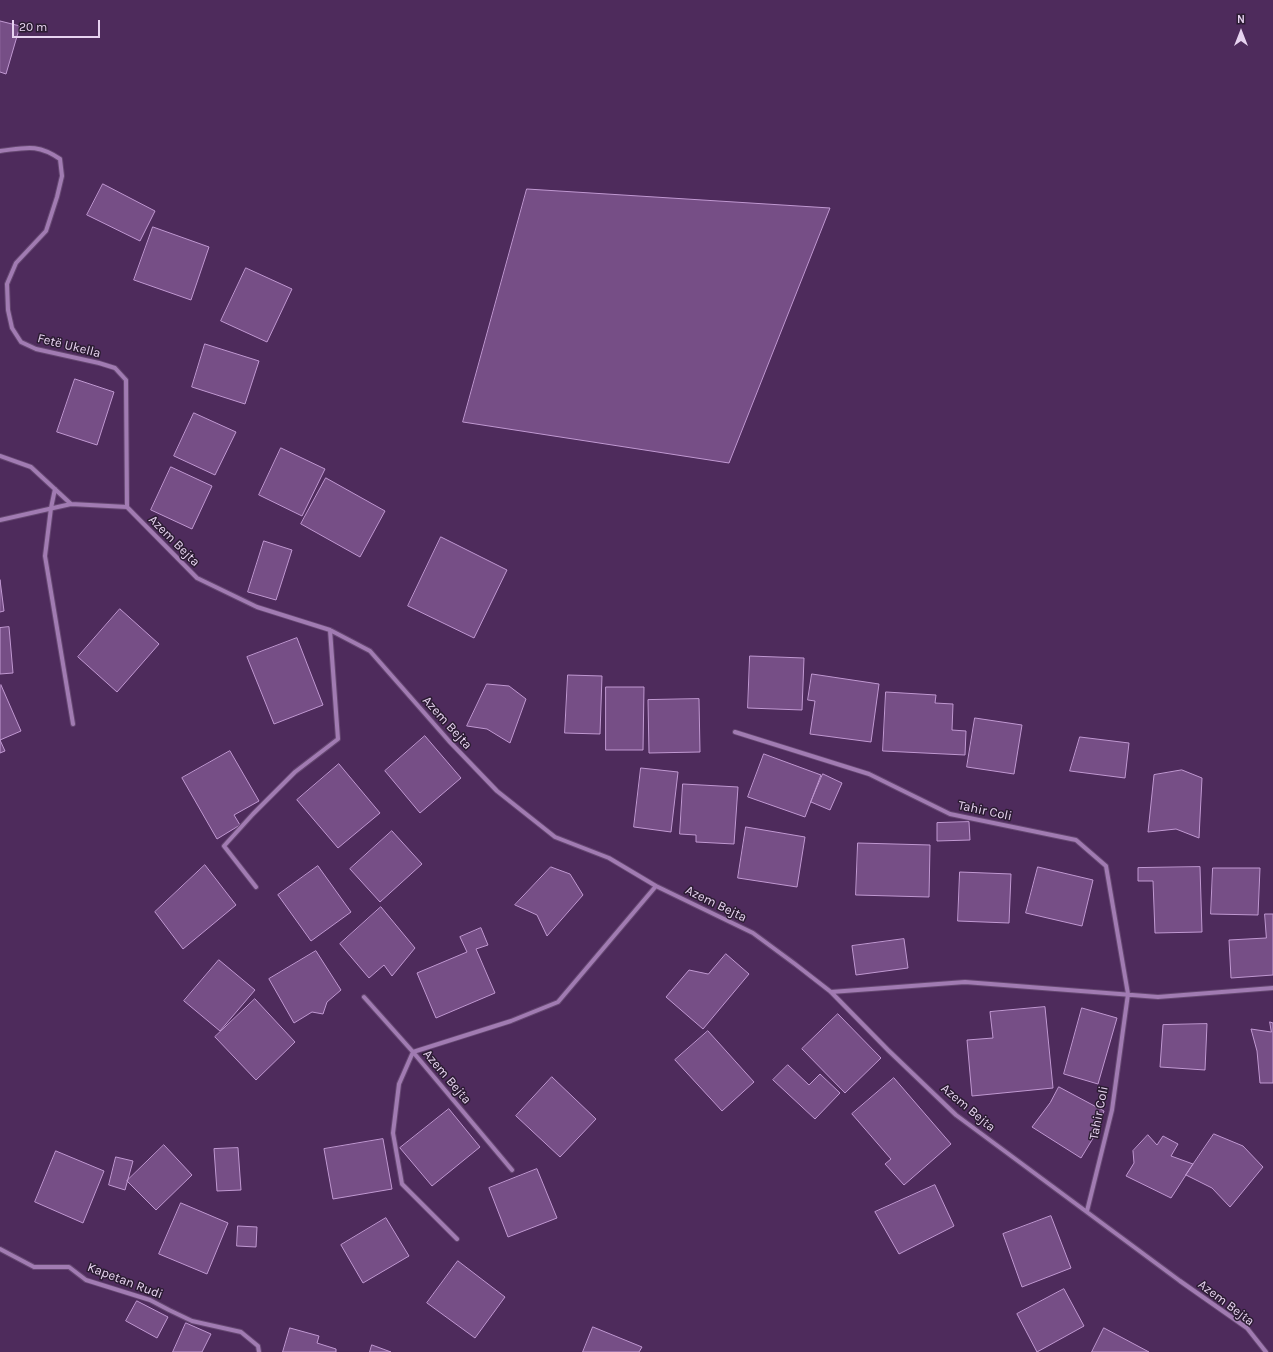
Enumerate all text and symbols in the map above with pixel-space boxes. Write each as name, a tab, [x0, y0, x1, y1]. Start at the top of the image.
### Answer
scale bar	[14, 12, 102, 38]
north arrow	[1221, 12, 1261, 52]
text: N	[1237, 13, 1245, 26]
text: 20 m	[19, 20, 47, 34]
street label: Fetë Ukella	[36, 331, 102, 361]
street label: Azem Bejta	[145, 512, 203, 570]
street label: Azem Bejta	[419, 693, 475, 753]
street label: Tahir Coli	[957, 798, 1013, 824]
street label: Azem Bejta	[683, 882, 749, 926]
street label: Azem Bejta	[420, 1047, 474, 1107]
street label: Azem Bejta	[938, 1081, 998, 1135]
street label: Tahir Coli	[1086, 1085, 1112, 1141]
street label: Kapetan Rudi	[85, 1259, 165, 1303]
street label: Azem Bejta	[1195, 1277, 1257, 1329]

